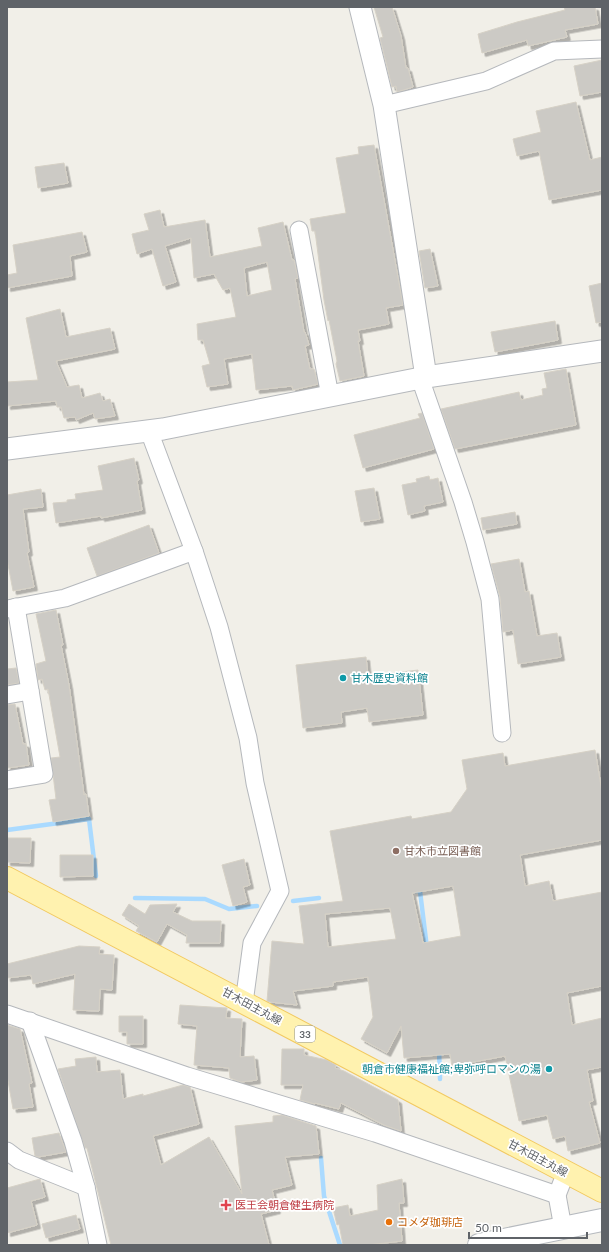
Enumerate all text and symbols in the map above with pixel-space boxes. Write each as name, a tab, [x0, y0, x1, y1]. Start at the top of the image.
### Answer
place label: 甘木歴史資料館	[351, 671, 428, 684]
marker: 甘木歴史資料館	[338, 673, 348, 683]
place label: 甘木市立図書館	[404, 844, 481, 857]
marker: 甘木市立図書館	[391, 846, 401, 856]
street label: 甘木田主丸線	[220, 984, 284, 1027]
road number: 33	[295, 1026, 315, 1042]
place label: 朝倉市健康福祉館;卑弥呼ロマンの湯	[362, 1062, 541, 1075]
marker: 朝倉市健康福祉館;卑弥呼ロマンの湯	[544, 1064, 554, 1074]
street label: 甘木田主丸線	[506, 1136, 570, 1179]
place label: 医王会朝倉健生病院	[235, 1198, 334, 1211]
marker: 医王会朝倉健生病院	[220, 1199, 232, 1211]
scale bar	[469, 1214, 587, 1240]
place label: コメダ珈琲店	[397, 1215, 463, 1228]
marker: コメダ珈琲店	[384, 1217, 394, 1227]
text: 50 m	[475, 1220, 502, 1235]

